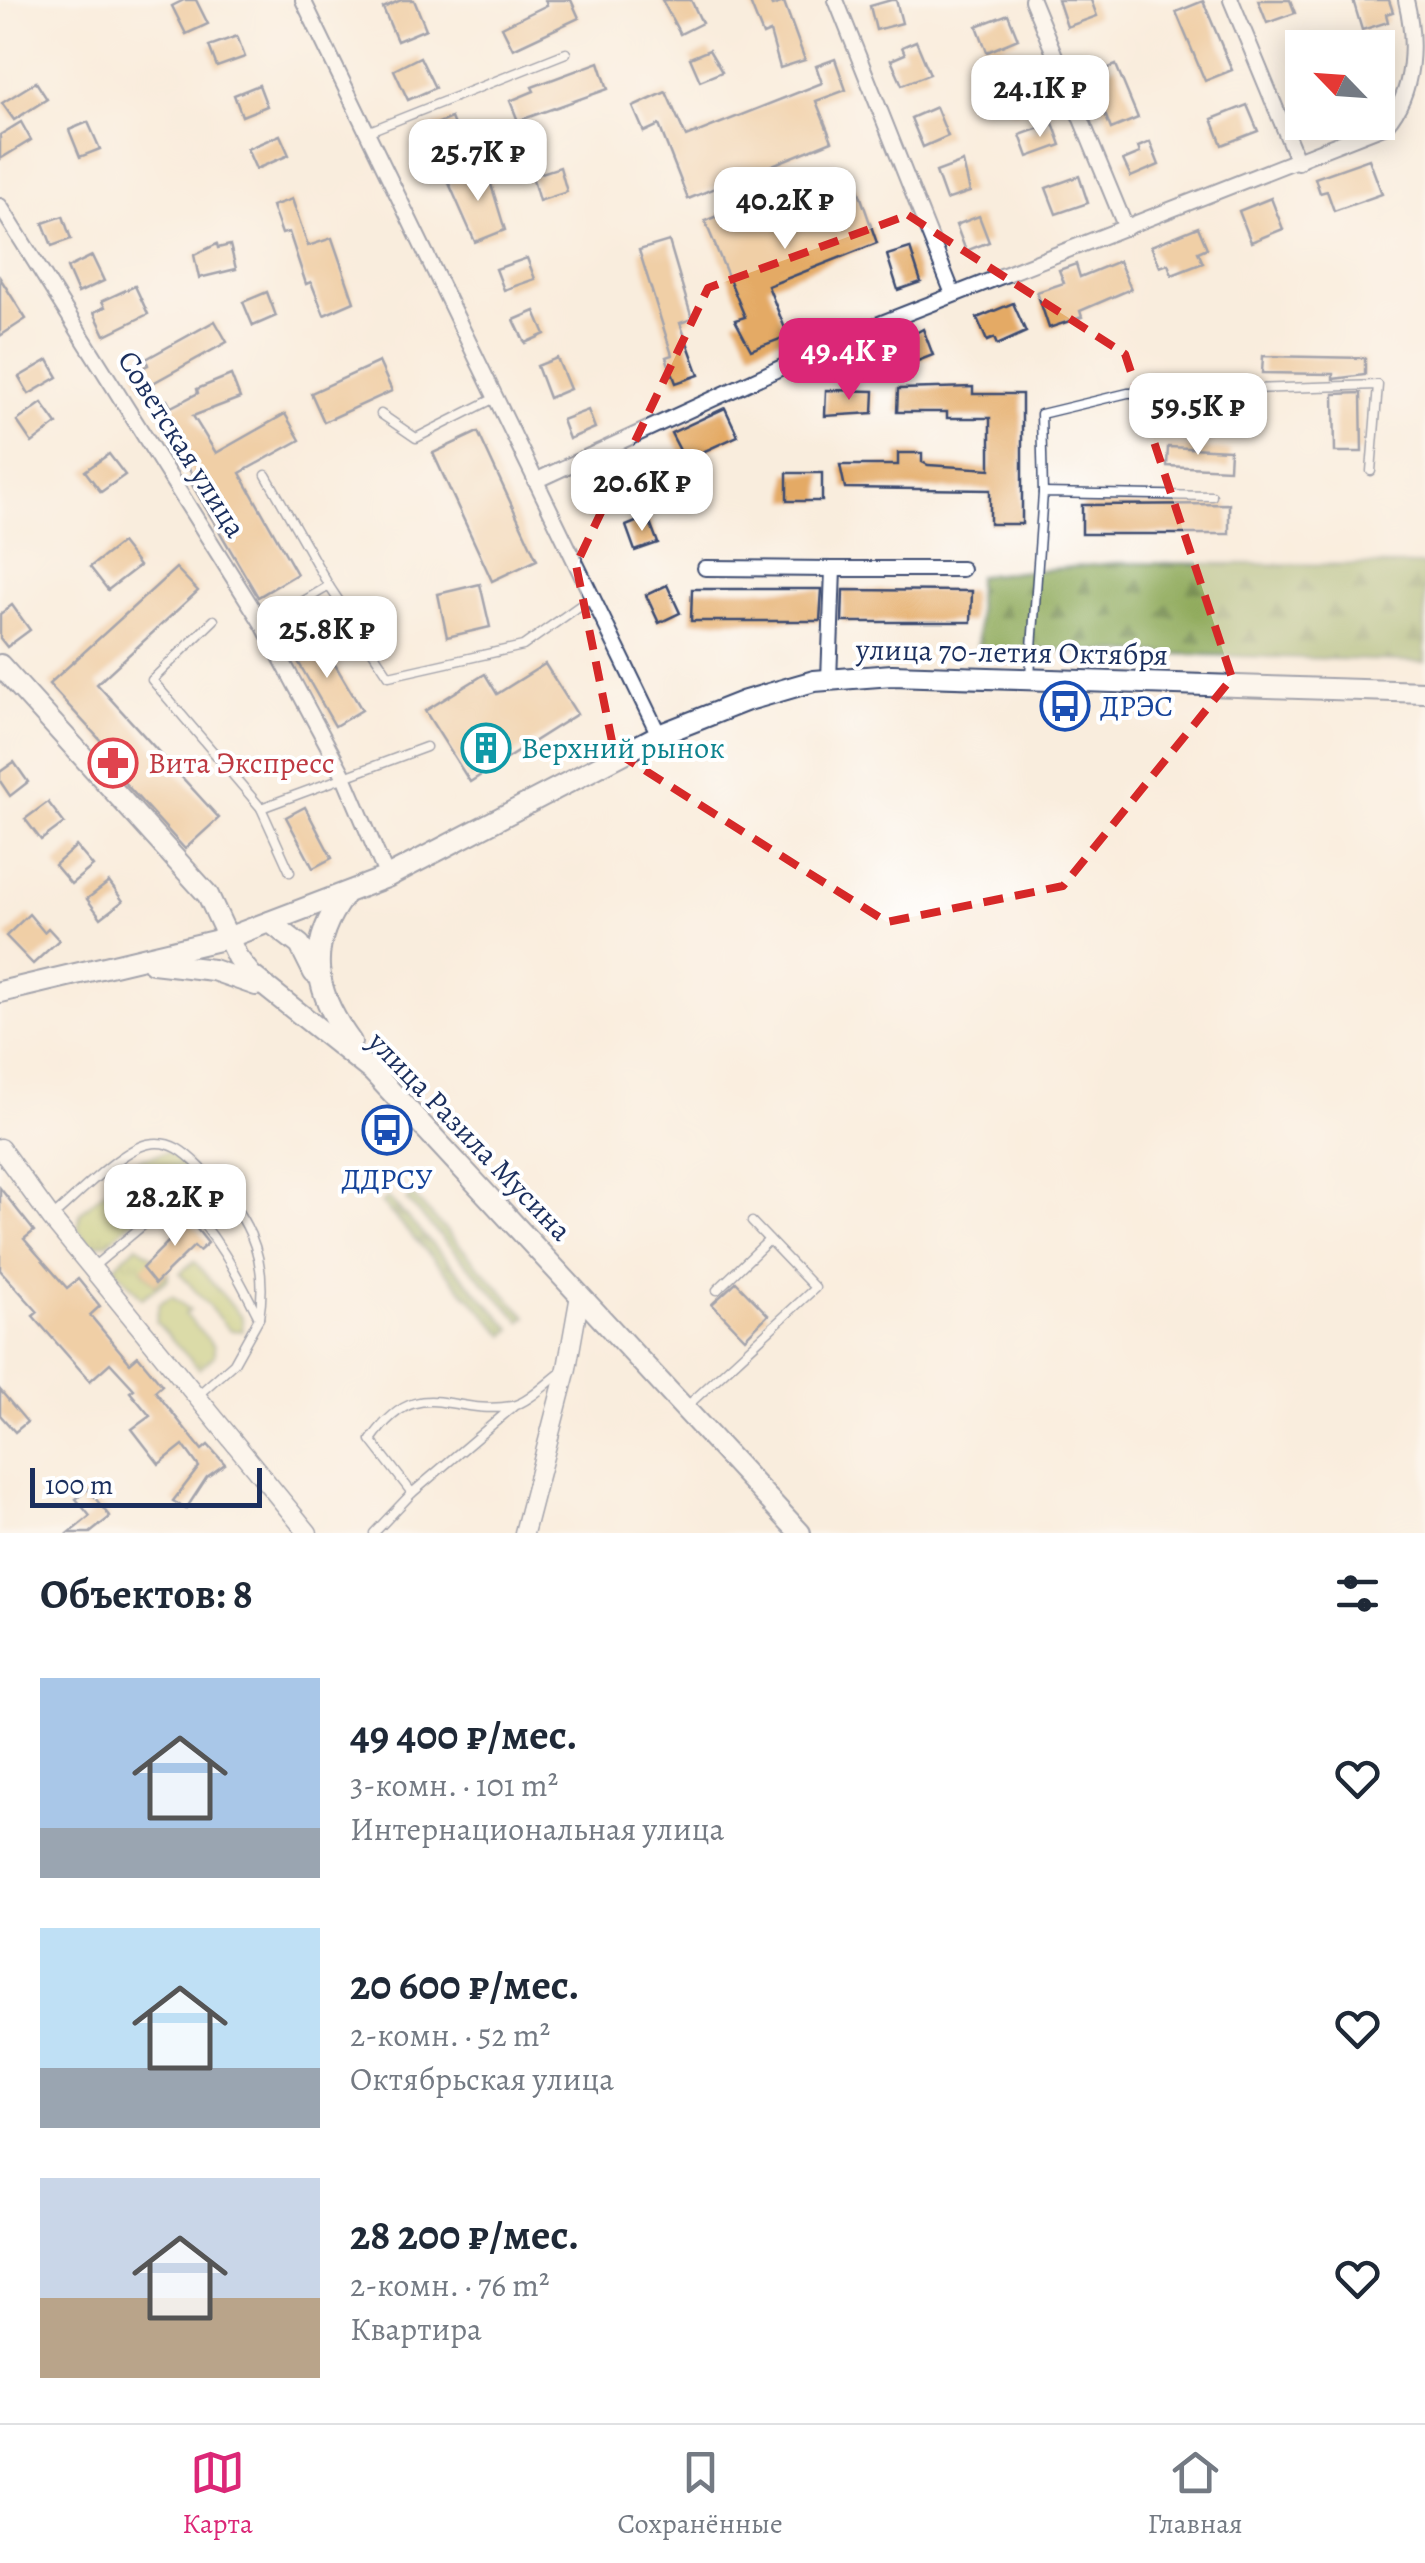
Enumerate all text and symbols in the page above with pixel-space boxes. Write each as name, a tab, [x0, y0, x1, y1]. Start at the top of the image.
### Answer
north arrow	[1285, 30, 1395, 140]
map controls	[1285, 30, 1395, 140]
pin: 24.1K ₽	[948, 55, 1132, 140]
text: 24.1K ₽	[993, 65, 1087, 109]
pin: 25.7K ₽	[386, 119, 570, 204]
text: 25.7K ₽	[431, 129, 525, 173]
pin: 40.2K ₽	[693, 167, 877, 252]
text: 40.2K ₽	[736, 177, 834, 221]
pin: 49.4K ₽	[757, 318, 941, 403]
text: 49.4K ₽	[801, 328, 897, 372]
street label: Советская улица	[108, 343, 256, 545]
pin: 59.5K ₽	[1106, 373, 1290, 458]
text: 59.5K ₽	[1151, 383, 1245, 427]
pin: 20.6K ₽	[550, 449, 734, 534]
text: 20.6K ₽	[593, 459, 691, 503]
pin: 25.8K ₽	[235, 596, 419, 681]
text: 25.8K ₽	[279, 606, 375, 650]
street label: улица 70-летия Октября	[855, 629, 1168, 675]
bus stop icon: ДРЭС	[1039, 680, 1091, 732]
place label: ДРЭС	[1100, 686, 1173, 726]
building icon: Верхний рынок	[460, 722, 512, 774]
place label: Верхний рынок	[521, 728, 725, 768]
pharmacy icon: Вита Экспресс	[87, 737, 139, 789]
place label: Вита Экспресс	[148, 743, 335, 783]
street label: улица Разила Мусина	[359, 1022, 581, 1250]
bus stop icon: ДДРСУ	[361, 1104, 413, 1156]
place label: ДДРСУ	[342, 1159, 433, 1199]
pin: 28.2K ₽	[83, 1164, 267, 1249]
text: 28.2K ₽	[126, 1174, 224, 1218]
scale bar	[30, 1463, 262, 1508]
text: 100 m	[45, 1466, 113, 1504]
text: Объектов: 8	[40, 1565, 253, 1622]
icon: filters	[1330, 1566, 1385, 1621]
text: 49 400 ₽/мес.	[350, 1706, 578, 1763]
icon: home	[120, 1718, 240, 1838]
icon: heart	[1330, 1751, 1385, 1806]
text: 3-комн. · 101 m²	[350, 1763, 558, 1807]
text: Интернациональная улица	[350, 1807, 724, 1851]
text: 20 600 ₽/мес.	[350, 1956, 580, 2013]
icon: home	[120, 1968, 240, 2088]
icon: heart	[1330, 2001, 1385, 2056]
text: 2-комн. · 52 m²	[350, 2013, 550, 2057]
text: Октябрьская улица	[350, 2057, 614, 2101]
text: 28 200 ₽/мес.	[350, 2206, 579, 2263]
icon: home	[120, 2218, 240, 2338]
icon: heart	[1330, 2251, 1385, 2306]
text: 2-комн. · 76 m²	[350, 2263, 549, 2307]
text: Квартира	[350, 2307, 482, 2351]
tab: Карта	[182, 2445, 253, 2543]
tab: Сохранённые	[618, 2445, 783, 2543]
tab: Главная	[1147, 2445, 1243, 2543]

